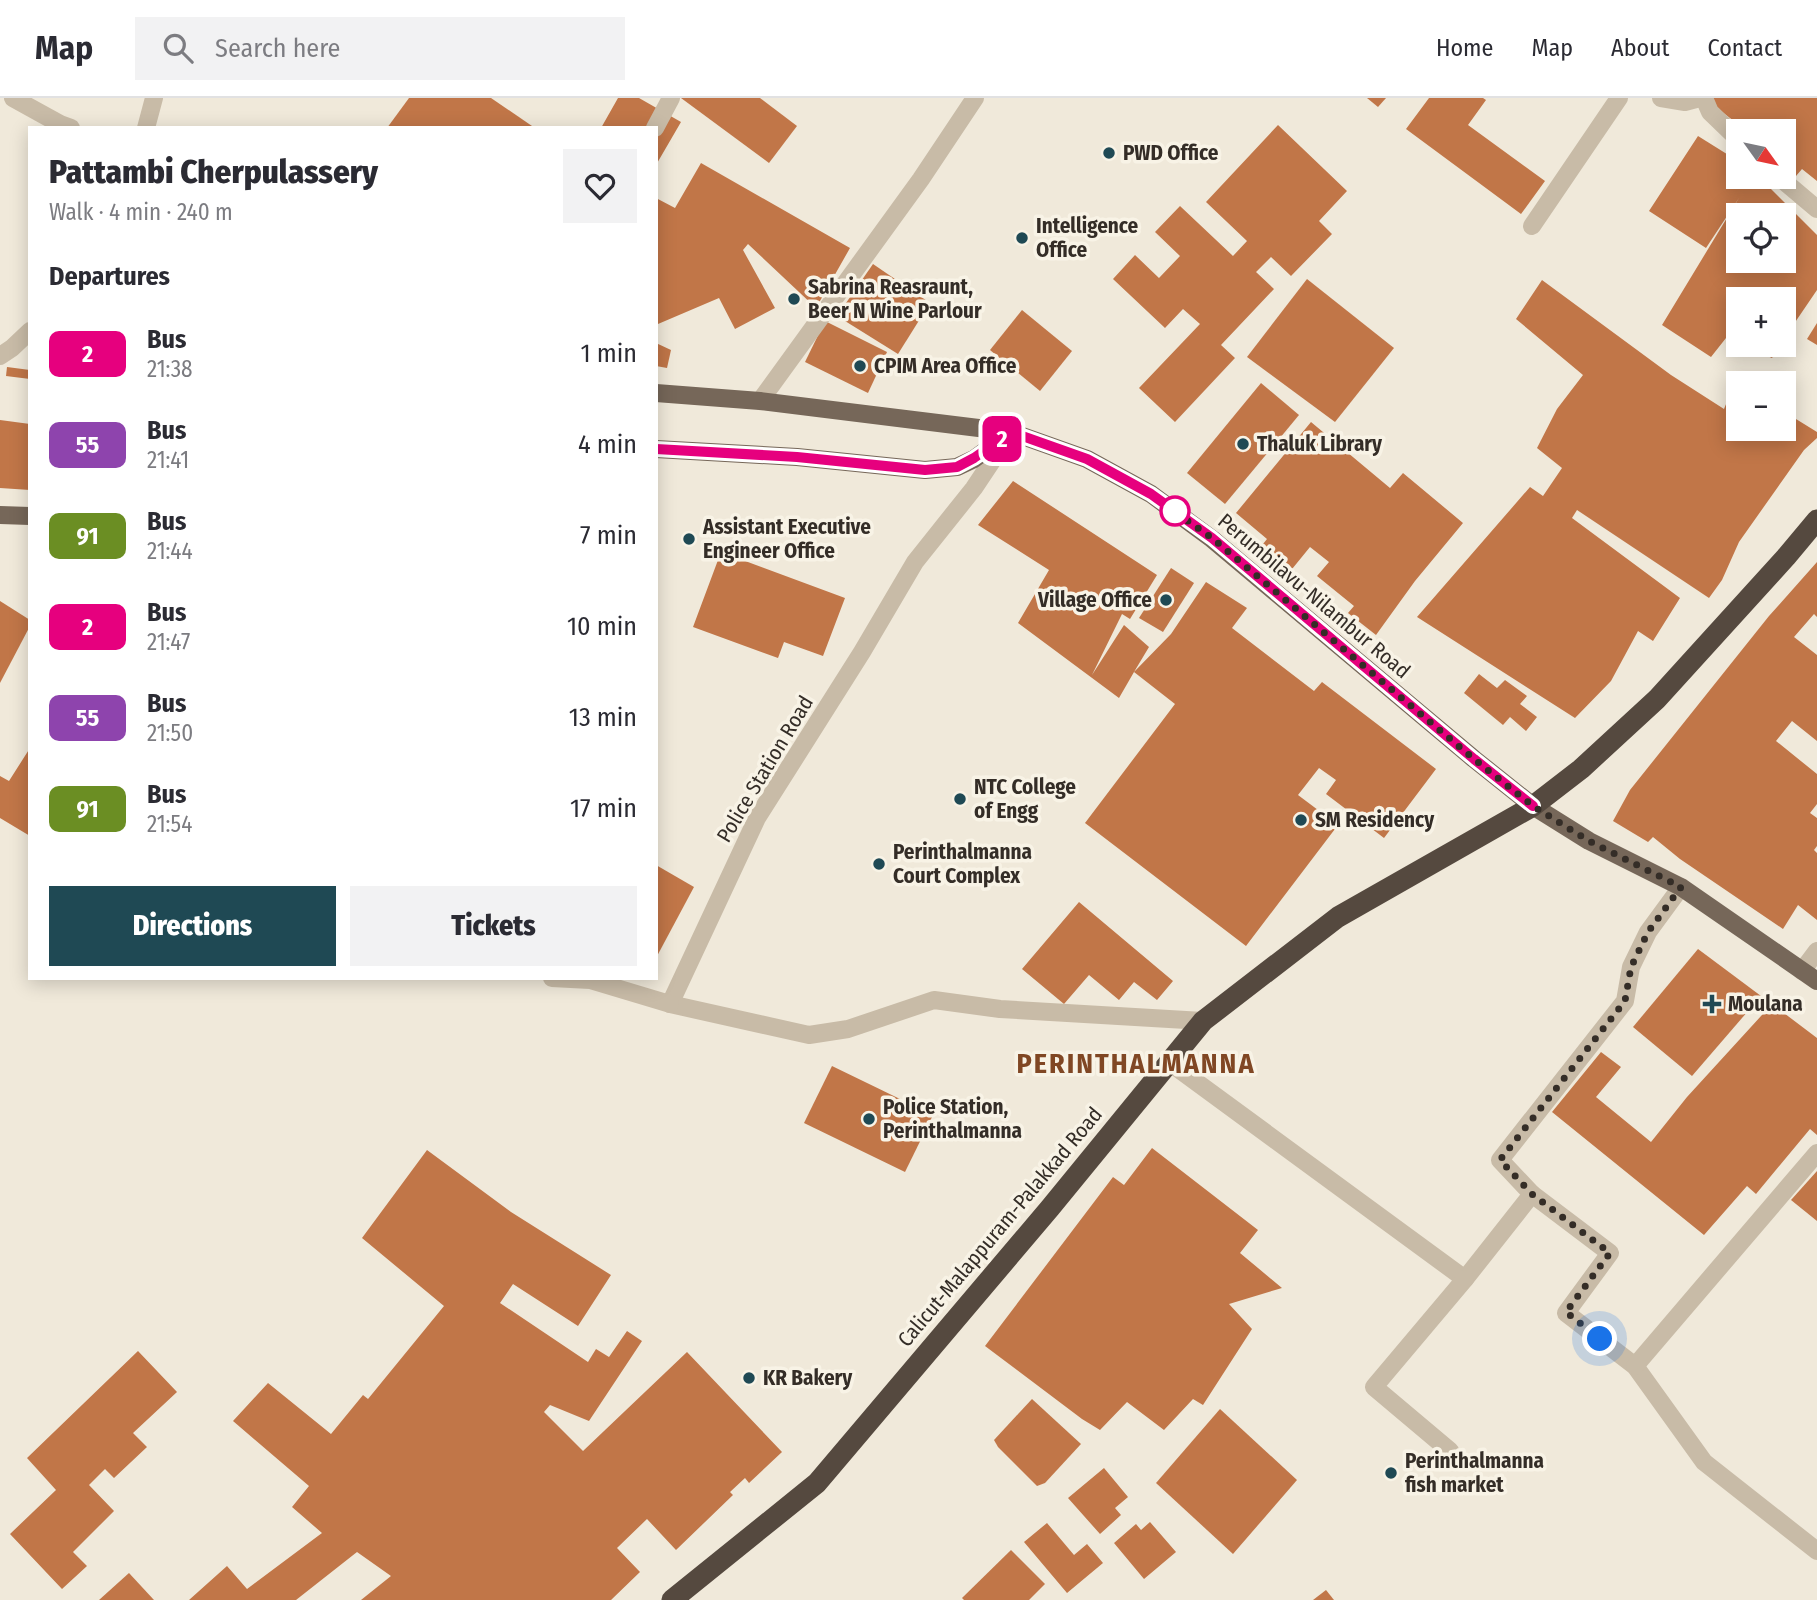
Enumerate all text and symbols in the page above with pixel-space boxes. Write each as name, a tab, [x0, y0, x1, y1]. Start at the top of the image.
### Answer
search box	[135, 17, 625, 80]
text: Map	[35, 28, 93, 68]
icon: search	[159, 29, 197, 67]
text: Search here	[215, 33, 340, 64]
text: Home	[1436, 34, 1493, 62]
text: Map	[1531, 34, 1573, 62]
text: About	[1611, 34, 1669, 62]
text: Contact	[1707, 34, 1782, 62]
north arrow	[1726, 119, 1796, 189]
map controls	[1726, 119, 1796, 441]
place label: PWD Office	[1123, 140, 1219, 166]
marker: PWD Office	[1101, 145, 1117, 161]
button: heart	[563, 149, 637, 223]
text: Pattambi Cherpulassery	[49, 152, 378, 192]
text: Walk · 4 min · 240 m	[49, 198, 233, 226]
button: locate	[1726, 203, 1796, 273]
place label: Intelligence Office	[1036, 213, 1139, 263]
marker: Intelligence Office	[1014, 230, 1030, 246]
text: Departures	[49, 261, 170, 292]
place label: Sabrina Reasraunt, Beer N Wine Parlour	[808, 274, 982, 324]
button: +	[1726, 287, 1796, 357]
marker: Sabrina Reasraunt, Beer N Wine Parlour	[786, 291, 802, 307]
text: Bus	[147, 324, 186, 355]
text: 1 min	[581, 338, 637, 369]
text: 2	[82, 340, 93, 368]
place label: CPIM Area Office	[874, 353, 1017, 379]
text: 21:38	[147, 355, 193, 383]
marker: CPIM Area Office	[852, 358, 868, 374]
button: −	[1726, 371, 1796, 441]
text: Bus	[147, 415, 186, 446]
line badge: 2	[979, 416, 1025, 462]
text: 2	[996, 425, 1008, 453]
text: 4 min	[578, 429, 637, 460]
text: 55	[76, 431, 99, 459]
place label: Thaluk Library	[1257, 431, 1383, 457]
marker: Thaluk Library	[1235, 436, 1251, 452]
text: 21:41	[147, 446, 189, 474]
unlabelled marker	[1160, 496, 1190, 526]
text: Bus	[147, 506, 186, 537]
street label: Perumbilavu-Nilambur Road	[1213, 508, 1415, 684]
place label: Assistant Executive Engineer Office	[702, 514, 871, 564]
text: 7 min	[580, 520, 637, 551]
text: 91	[76, 522, 99, 550]
marker: Assistant Executive Engineer Office	[681, 531, 697, 547]
text: 21:44	[147, 537, 193, 565]
place label: Village Office	[1037, 587, 1152, 613]
marker: Village Office	[1158, 592, 1174, 608]
text: Bus	[147, 597, 186, 628]
text: 10 min	[567, 611, 637, 642]
text: 2	[82, 613, 93, 641]
text: 21:47	[147, 628, 190, 656]
text: Bus	[147, 688, 186, 719]
street label: Police Station Road	[711, 691, 819, 847]
text: 13 min	[569, 702, 637, 733]
text: 55	[76, 704, 99, 732]
text: 21:50	[147, 719, 193, 747]
place label: NTC College of Engg	[974, 774, 1076, 824]
text: Bus	[147, 779, 186, 810]
marker: NTC College of Engg	[952, 791, 968, 807]
text: 17 min	[570, 793, 637, 824]
text: 91	[76, 795, 99, 823]
place label: SM Residency	[1315, 807, 1435, 833]
text: 21:54	[147, 810, 192, 838]
marker: SM Residency	[1293, 812, 1309, 828]
place label: Perinthalmanna Court Complex	[893, 839, 1032, 889]
marker: Perinthalmanna Court Complex	[871, 856, 887, 872]
button: Directions	[49, 886, 336, 966]
button: Tickets	[350, 886, 637, 966]
place label: Moulana	[1728, 991, 1803, 1017]
marker: Moulana	[1702, 994, 1722, 1014]
district label: PERINTHALMANNA	[1016, 1047, 1256, 1080]
place label: Police Station, Perinthalmanna	[883, 1094, 1022, 1144]
street label: Calicut-Malappuram-Palakkad Road	[892, 1102, 1108, 1352]
marker: Police Station, Perinthalmanna	[861, 1111, 877, 1127]
your location	[1582, 1321, 1617, 1356]
place label: KR Bakery	[763, 1365, 853, 1391]
marker: KR Bakery	[741, 1370, 757, 1386]
place label: Perinthalmanna fish market	[1405, 1448, 1544, 1498]
marker: Perinthalmanna fish market	[1383, 1465, 1399, 1481]

